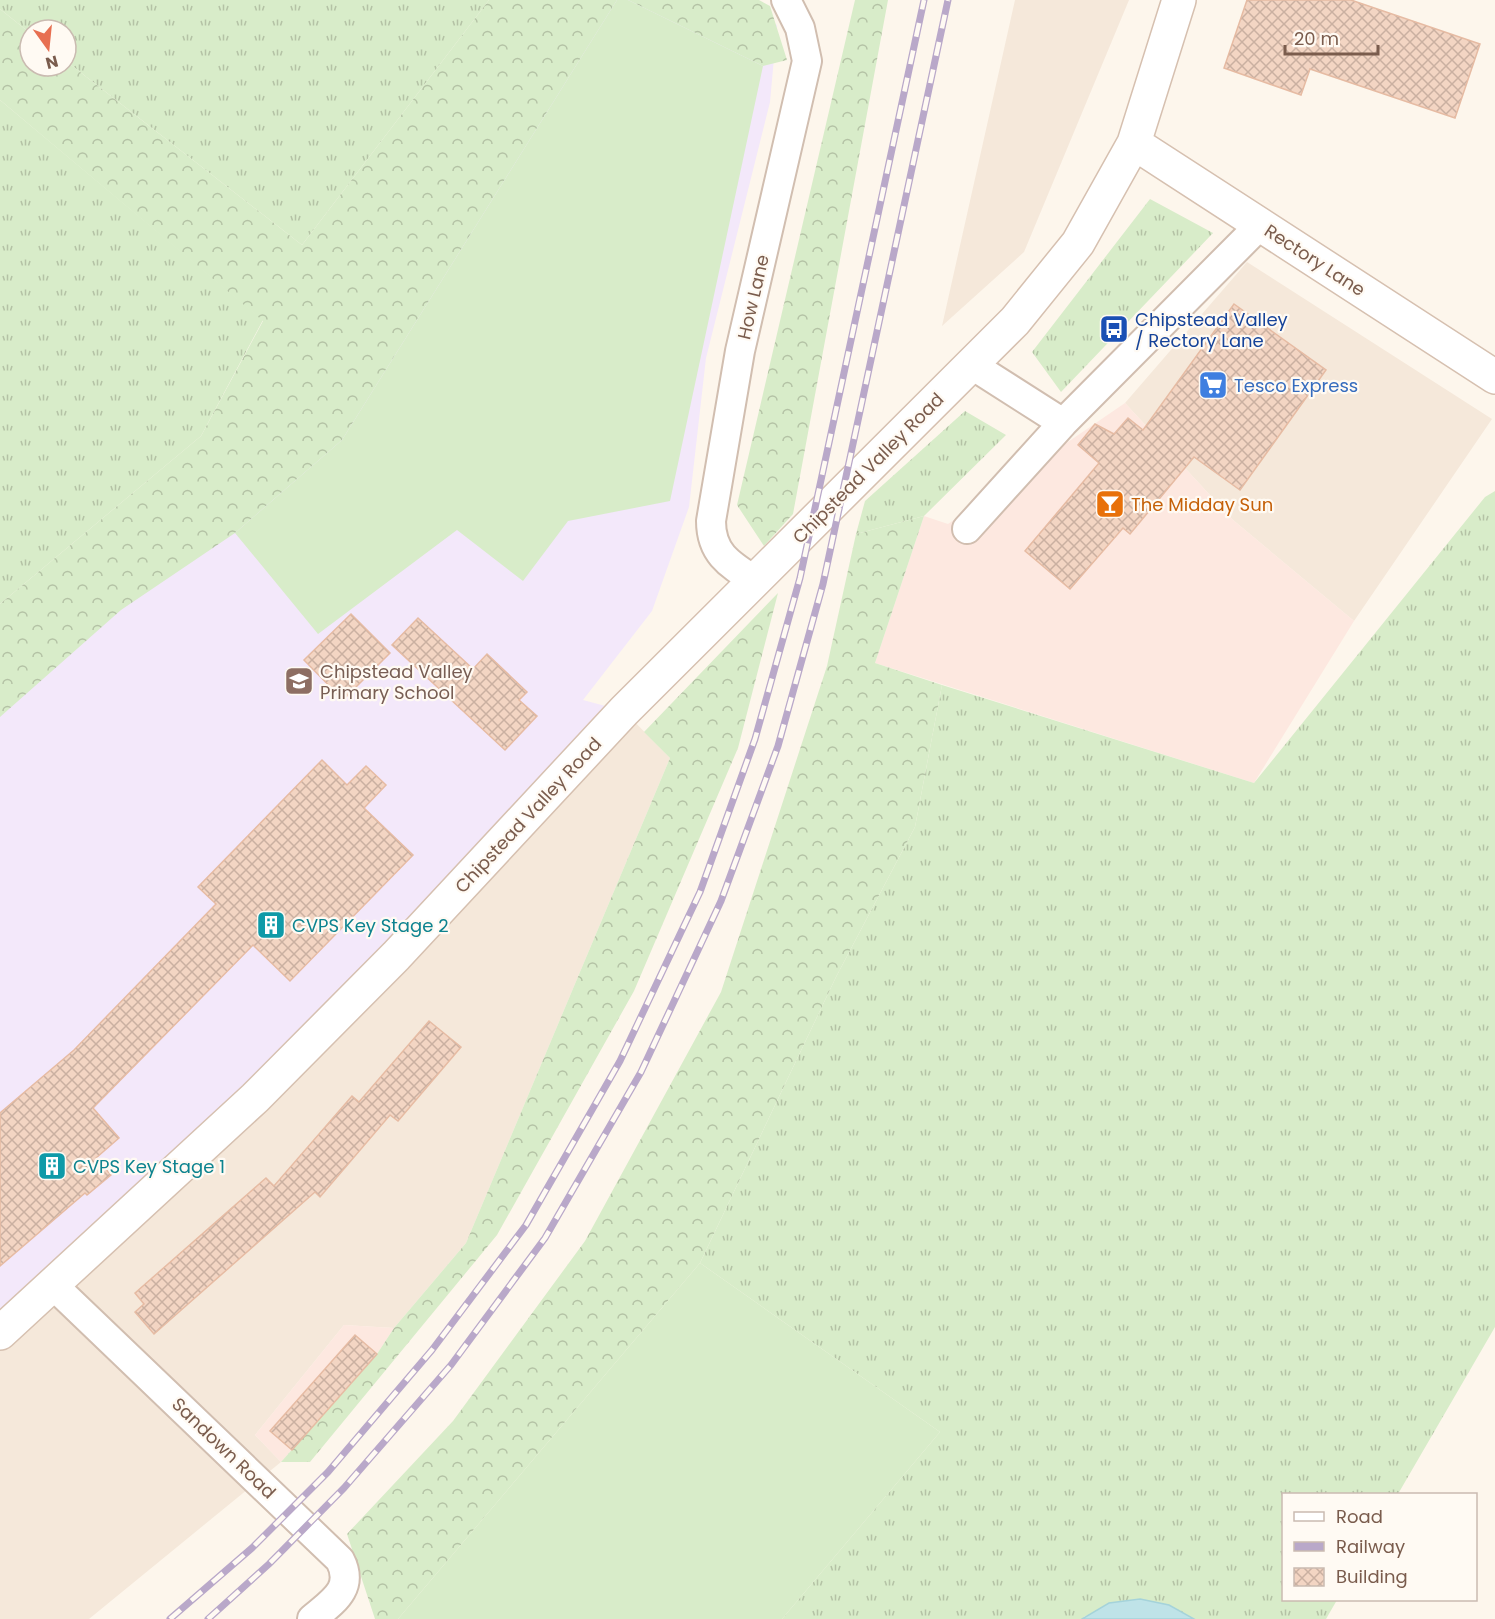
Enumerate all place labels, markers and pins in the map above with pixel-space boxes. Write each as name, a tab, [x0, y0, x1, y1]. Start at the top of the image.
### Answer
place label: Chipstead Valley / Rectory Lane	[1135, 307, 1288, 353]
bus stop icon: Chipstead Valley / Rectory Lane	[1098, 313, 1130, 345]
supermarket icon: Tesco Express	[1197, 369, 1229, 401]
place label: Tesco Express	[1234, 373, 1358, 398]
bar icon: The Midday Sun	[1094, 488, 1126, 520]
place label: The Midday Sun	[1131, 492, 1273, 517]
place label: Chipstead Valley Primary School	[320, 659, 473, 705]
school or university icon: Chipstead Valley Primary School	[283, 665, 315, 697]
building icon: CVPS Key Stage 2	[255, 909, 287, 941]
place label: CVPS Key Stage 2	[292, 913, 449, 938]
building icon: CVPS Key Stage 1	[36, 1150, 68, 1182]
place label: CVPS Key Stage 1	[73, 1154, 225, 1179]

